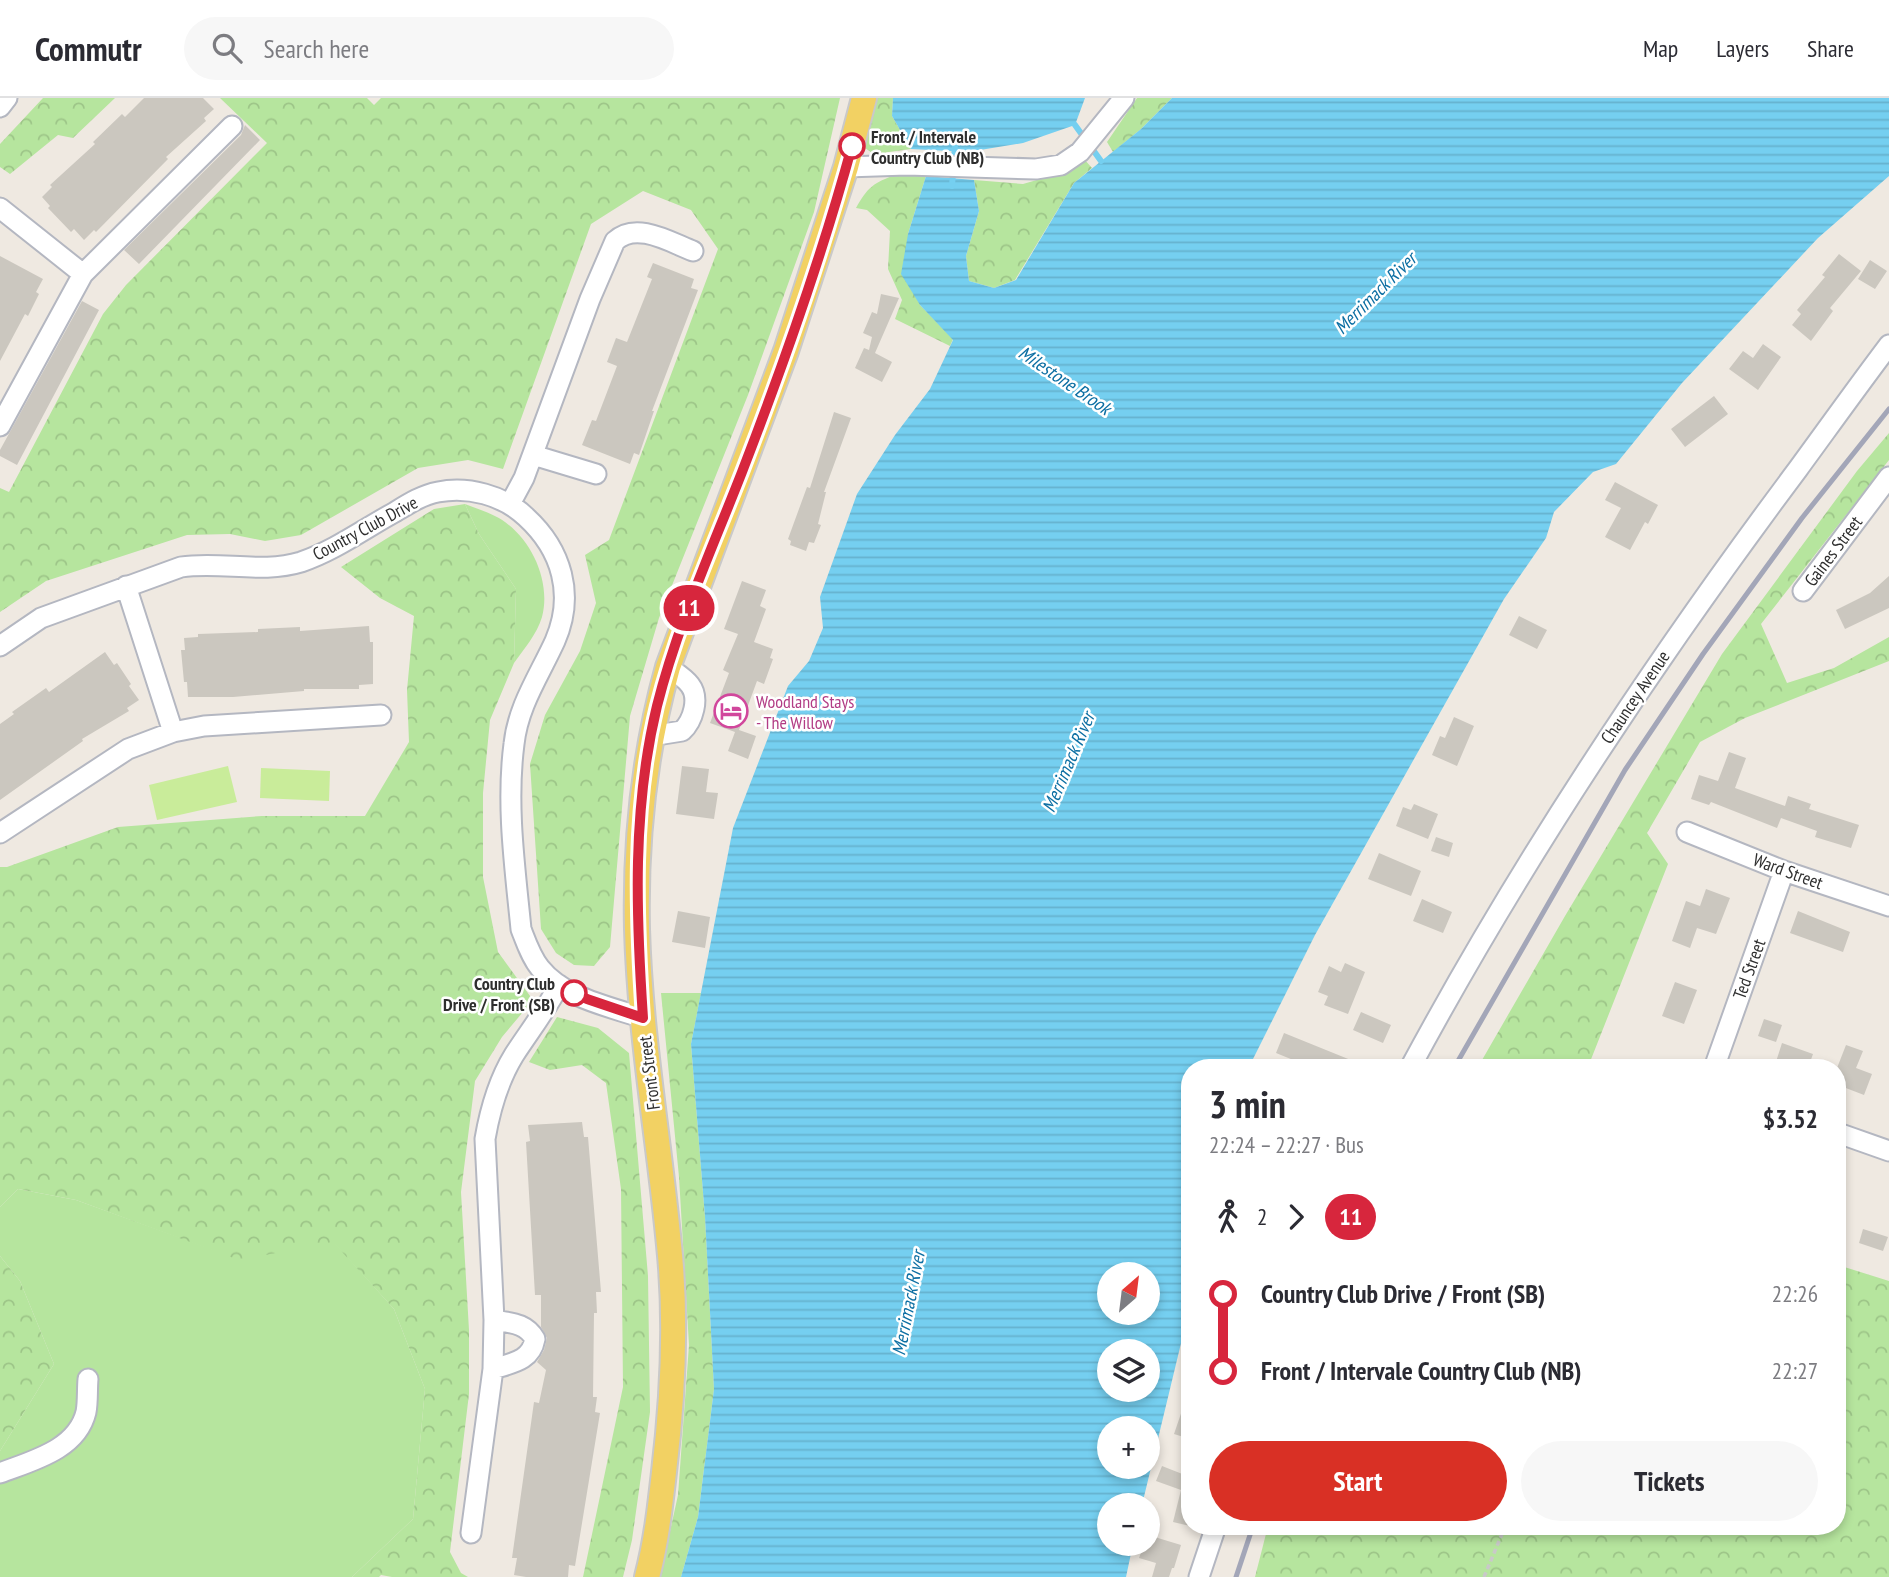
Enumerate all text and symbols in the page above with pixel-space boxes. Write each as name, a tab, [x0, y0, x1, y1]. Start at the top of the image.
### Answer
search box	[184, 17, 674, 80]
text: Commutr	[35, 27, 142, 70]
icon: search	[208, 29, 246, 67]
text: Search here	[264, 32, 369, 65]
text: Map	[1643, 33, 1678, 64]
text: Layers	[1716, 33, 1769, 64]
text: Share	[1807, 33, 1854, 64]
place label: Front / Intervale Country Club (NB)	[871, 125, 984, 169]
marker: Front / Intervale Country Club (NB)	[839, 133, 865, 159]
water label: Merrimack River	[1329, 245, 1423, 339]
water label: Milestone Brook	[1014, 340, 1118, 421]
street label: Country Club Drive	[308, 491, 422, 565]
street label: Gaines Street	[1799, 511, 1867, 591]
line badge: 11	[658, 585, 720, 631]
text: 11	[678, 592, 700, 623]
street label: Chauncey Avenue	[1595, 646, 1675, 748]
place label: Woodland Stays - The Willow	[756, 690, 854, 734]
hotel icon: Woodland Stays - The Willow	[712, 692, 750, 730]
water label: Merrimack River	[1036, 706, 1101, 815]
street label: Ward Street	[1750, 848, 1826, 894]
street label: Ted Street	[1728, 936, 1771, 1002]
place label: Country Club Drive / Front (SB)	[443, 972, 555, 1016]
marker: Country Club Drive / Front (SB)	[561, 980, 587, 1006]
street label: Front Street	[633, 1035, 665, 1111]
text: 3 min	[1209, 1079, 1286, 1128]
text: $3.52	[1763, 1102, 1818, 1135]
text: 22:24 – 22:27 · Bus	[1209, 1130, 1364, 1159]
icon: walk	[1209, 1198, 1247, 1236]
icon: forward	[1277, 1198, 1315, 1236]
text: 11	[1339, 1201, 1362, 1232]
text: 2	[1257, 1202, 1267, 1231]
water label: Merrimack River	[886, 1246, 930, 1357]
north arrow	[1097, 1262, 1160, 1325]
map controls	[1097, 1262, 1160, 1556]
text: Country Club Drive / Front (SB)	[1261, 1277, 1545, 1310]
text: 22:26	[1772, 1279, 1818, 1308]
button: layers	[1097, 1339, 1160, 1402]
text: Front / Intervale Country Club (NB)	[1261, 1354, 1581, 1387]
text: 22:27	[1772, 1356, 1818, 1385]
button: +	[1097, 1416, 1160, 1479]
button: Start	[1209, 1441, 1507, 1521]
button: Tickets	[1521, 1441, 1818, 1521]
button: −	[1097, 1493, 1160, 1556]

